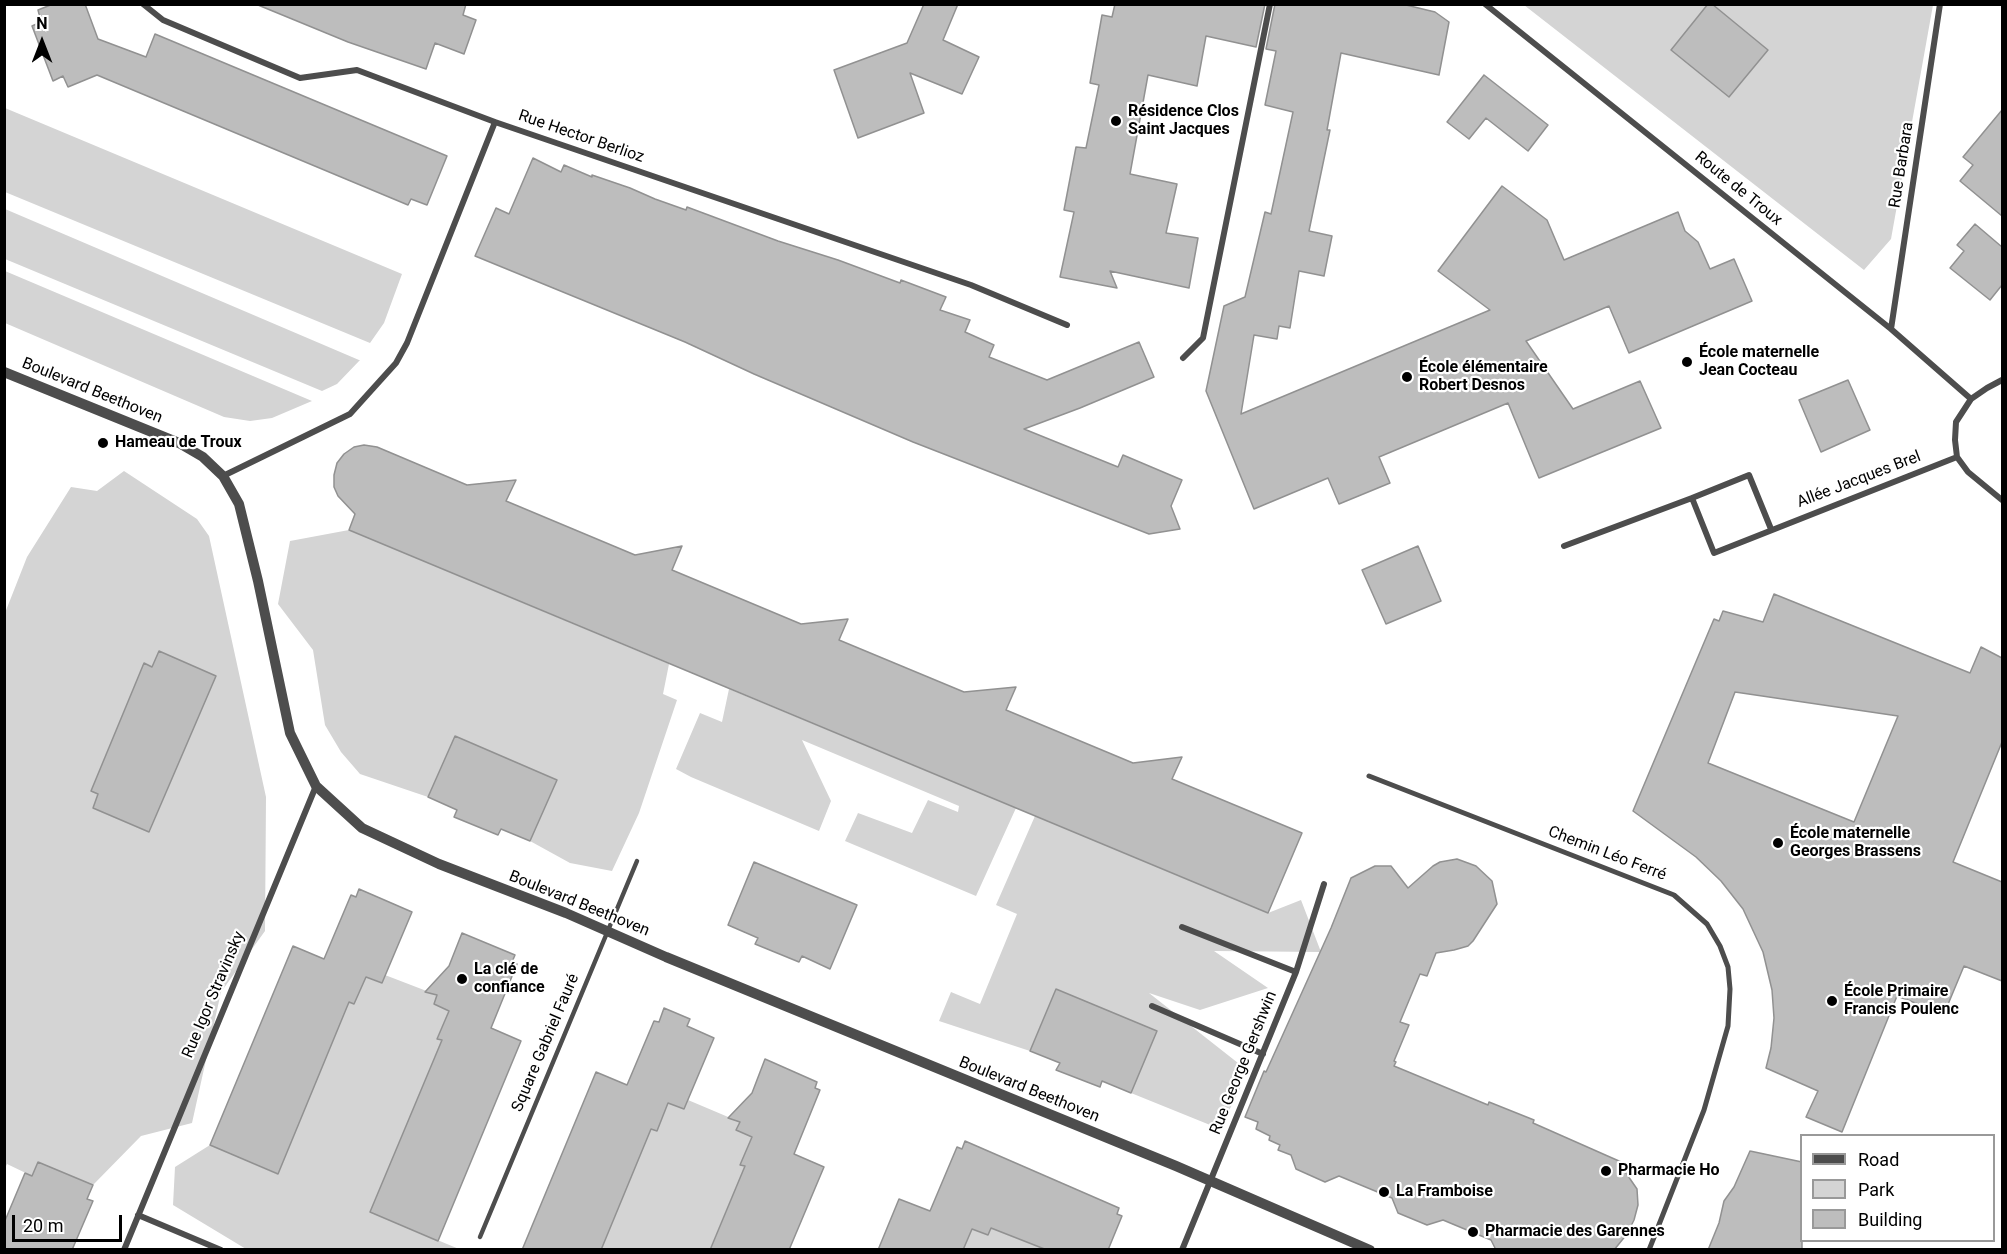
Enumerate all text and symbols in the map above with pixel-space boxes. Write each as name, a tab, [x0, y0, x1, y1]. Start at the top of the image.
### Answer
north arrow	[12, 12, 72, 72]
text: N	[36, 14, 48, 33]
place label: Résidence Clos Saint Jacques	[1128, 102, 1239, 140]
street label: Rue Hector Berlioz	[516, 107, 646, 167]
marker: Résidence Clos Saint Jacques	[1109, 114, 1123, 128]
street label: Rue Barbara	[1886, 121, 1918, 209]
street label: Route de Troux	[1690, 148, 1786, 230]
place label: École maternelle Jean Cocteau	[1699, 343, 1819, 381]
street label: Boulevard Beethoven	[19, 354, 165, 428]
marker: École maternelle Jean Cocteau	[1680, 355, 1694, 369]
place label: École élémentaire Robert Desnos	[1419, 358, 1548, 396]
marker: École élémentaire Robert Desnos	[1400, 370, 1414, 384]
place label: Hameau de Troux	[115, 433, 242, 453]
marker: Hameau de Troux	[96, 436, 110, 450]
street label: Allée Jacques Brel	[1794, 448, 1924, 512]
street label: Chemin Léo Ferré	[1545, 823, 1669, 885]
place label: École maternelle Georges Brassens	[1790, 824, 1921, 862]
marker: École maternelle Georges Brassens	[1771, 836, 1785, 850]
street label: Boulevard Beethoven	[506, 867, 652, 941]
street label: Rue Igor Stravinsky	[179, 929, 249, 1061]
place label: La clé de confiance	[474, 960, 545, 998]
street label: Square Gabriel Fauré	[508, 971, 584, 1115]
marker: La clé de confiance	[455, 972, 469, 986]
place label: École Primaire Francis Poulenc	[1844, 982, 1959, 1020]
street label: Rue George Gershwin	[1206, 988, 1282, 1138]
marker: École Primaire Francis Poulenc	[1825, 994, 1839, 1008]
street label: Boulevard Beethoven	[956, 1053, 1102, 1127]
legend	[1800, 1134, 1995, 1242]
text: Road	[1858, 1149, 1899, 1170]
place label: Pharmacie Ho	[1618, 1161, 1720, 1181]
marker: Pharmacie Ho	[1599, 1164, 1613, 1178]
text: Park	[1858, 1179, 1894, 1200]
place label: La Framboise	[1396, 1182, 1493, 1202]
marker: La Framboise	[1377, 1185, 1391, 1199]
scale bar	[15, 1203, 124, 1241]
text: Building	[1858, 1209, 1922, 1230]
text: 20 m	[23, 1215, 63, 1236]
place label: Pharmacie des Garennes	[1485, 1222, 1665, 1242]
marker: Pharmacie des Garennes	[1466, 1225, 1480, 1239]

